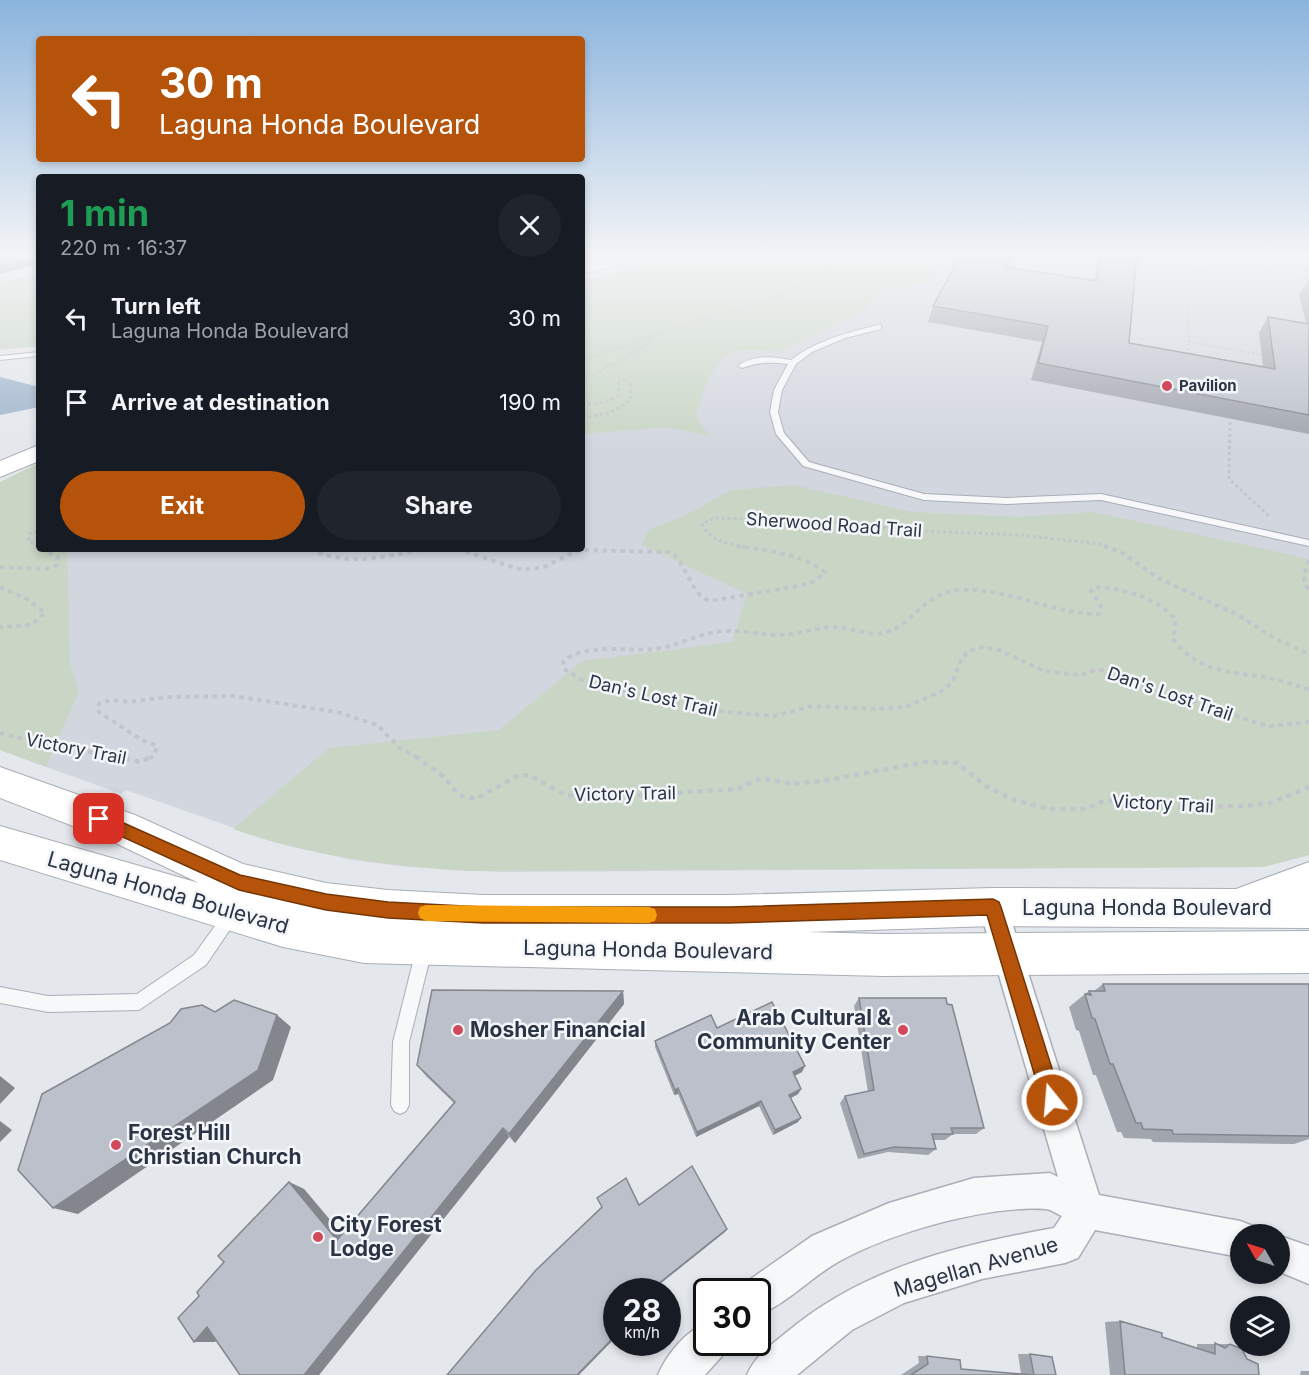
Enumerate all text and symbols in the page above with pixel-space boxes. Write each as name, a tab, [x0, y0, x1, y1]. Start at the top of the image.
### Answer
text: 30 m	[159, 57, 263, 108]
icon: left	[60, 60, 138, 138]
text: Laguna Honda Boulevard	[159, 108, 480, 141]
text: 1 min	[60, 191, 149, 235]
button: close	[498, 194, 561, 257]
text: 220 m · 16:37	[60, 236, 187, 260]
text: Turn left	[111, 293, 201, 319]
icon: left	[60, 302, 93, 335]
text: 30 m	[508, 305, 561, 331]
text: Laguna Honda Boulevard	[111, 319, 349, 343]
place label: Pavilion	[1179, 376, 1237, 395]
marker: Pavilion	[1160, 379, 1174, 393]
icon: arrive	[60, 386, 93, 419]
text: Arrive at destination	[111, 389, 330, 415]
text: 190 m	[499, 389, 561, 415]
button: Exit	[60, 471, 305, 540]
button: Share	[317, 471, 561, 540]
street label: Sherwood Road Trail	[745, 508, 923, 541]
street label: Dan's Lost Trail	[1105, 662, 1236, 725]
street label: Dan's Lost Trail	[587, 671, 719, 721]
street label: Victory Trail	[24, 728, 128, 769]
street label: Victory Trail	[574, 782, 676, 805]
street label: Victory Trail	[1112, 790, 1215, 817]
pin	[73, 793, 124, 844]
icon: arrive	[82, 802, 115, 835]
street label: Laguna Honda Boulevard	[45, 846, 292, 939]
street label: Laguna Honda Boulevard	[1022, 895, 1272, 920]
street label: Laguna Honda Boulevard	[523, 935, 773, 964]
place label: Arab Cultural & Community Center	[697, 1005, 892, 1054]
place label: Mosher Financial	[470, 1017, 646, 1042]
marker: Mosher Financial	[451, 1023, 465, 1037]
marker: Arab Cultural & Community Center	[896, 1023, 910, 1037]
position arrow	[1020, 1068, 1084, 1132]
place label: Forest Hill Christian Church	[128, 1120, 302, 1169]
marker: Forest Hill Christian Church	[109, 1138, 123, 1152]
place label: City Forest Lodge	[330, 1212, 442, 1261]
north arrow	[1230, 1224, 1290, 1284]
map controls	[1230, 1224, 1290, 1356]
marker: City Forest Lodge	[311, 1230, 325, 1244]
street label: Magellan Avenue	[891, 1231, 1061, 1302]
speed limit sign: 30	[693, 1278, 771, 1356]
text: 28	[623, 1292, 661, 1328]
button: layers	[1230, 1296, 1290, 1356]
text: km/h	[624, 1323, 660, 1342]

